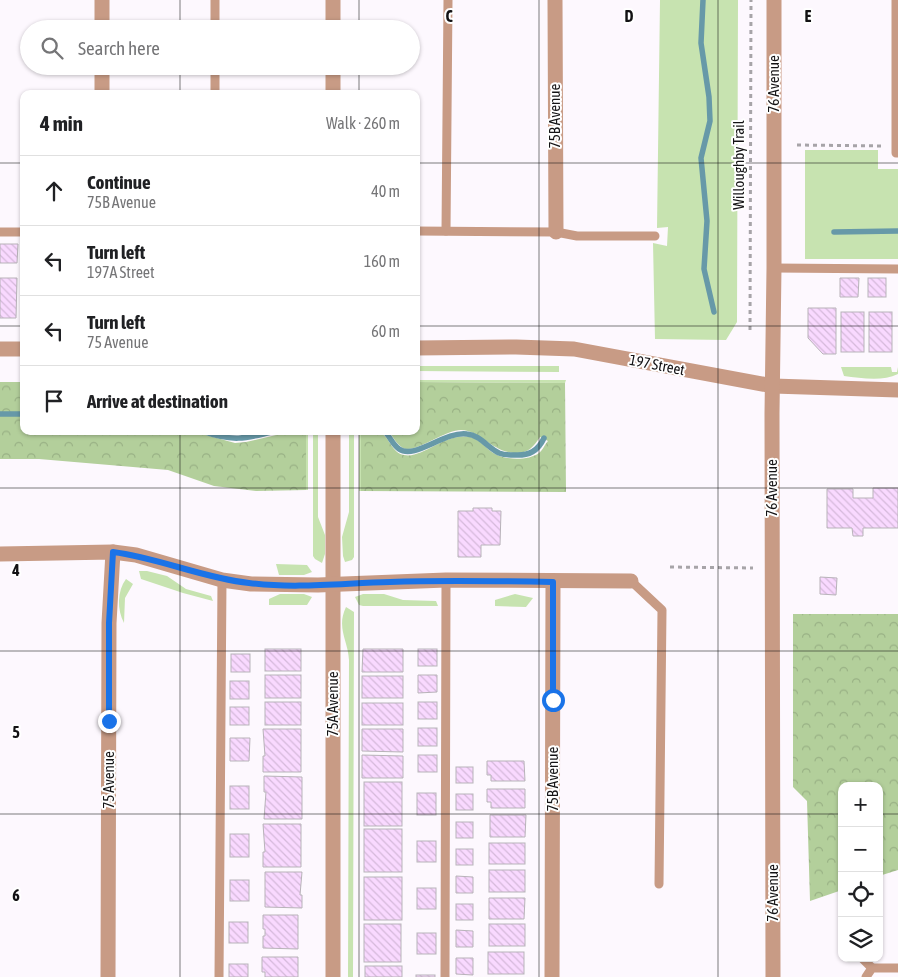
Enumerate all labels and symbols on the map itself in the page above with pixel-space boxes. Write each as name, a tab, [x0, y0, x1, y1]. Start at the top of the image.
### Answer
text: C	[445, 7, 453, 25]
text: D	[625, 7, 634, 25]
text: E	[805, 7, 812, 25]
street label: 76 Avenue	[765, 55, 782, 113]
street label: 75B Avenue	[546, 83, 563, 148]
street label: Willoughby Trail	[730, 120, 747, 210]
street label: 197 Street	[628, 351, 686, 378]
street label: 76 Avenue	[763, 459, 780, 517]
text: 4	[11, 561, 20, 579]
street label: 75A Avenue	[324, 671, 341, 737]
route start	[542, 689, 565, 712]
route end	[98, 710, 121, 733]
text: 5	[12, 723, 20, 741]
street label: 75B Avenue	[544, 746, 561, 811]
street label: 75 Avenue	[100, 751, 117, 809]
street label: 76 Avenue	[764, 864, 781, 922]
text: 6	[12, 886, 20, 904]

